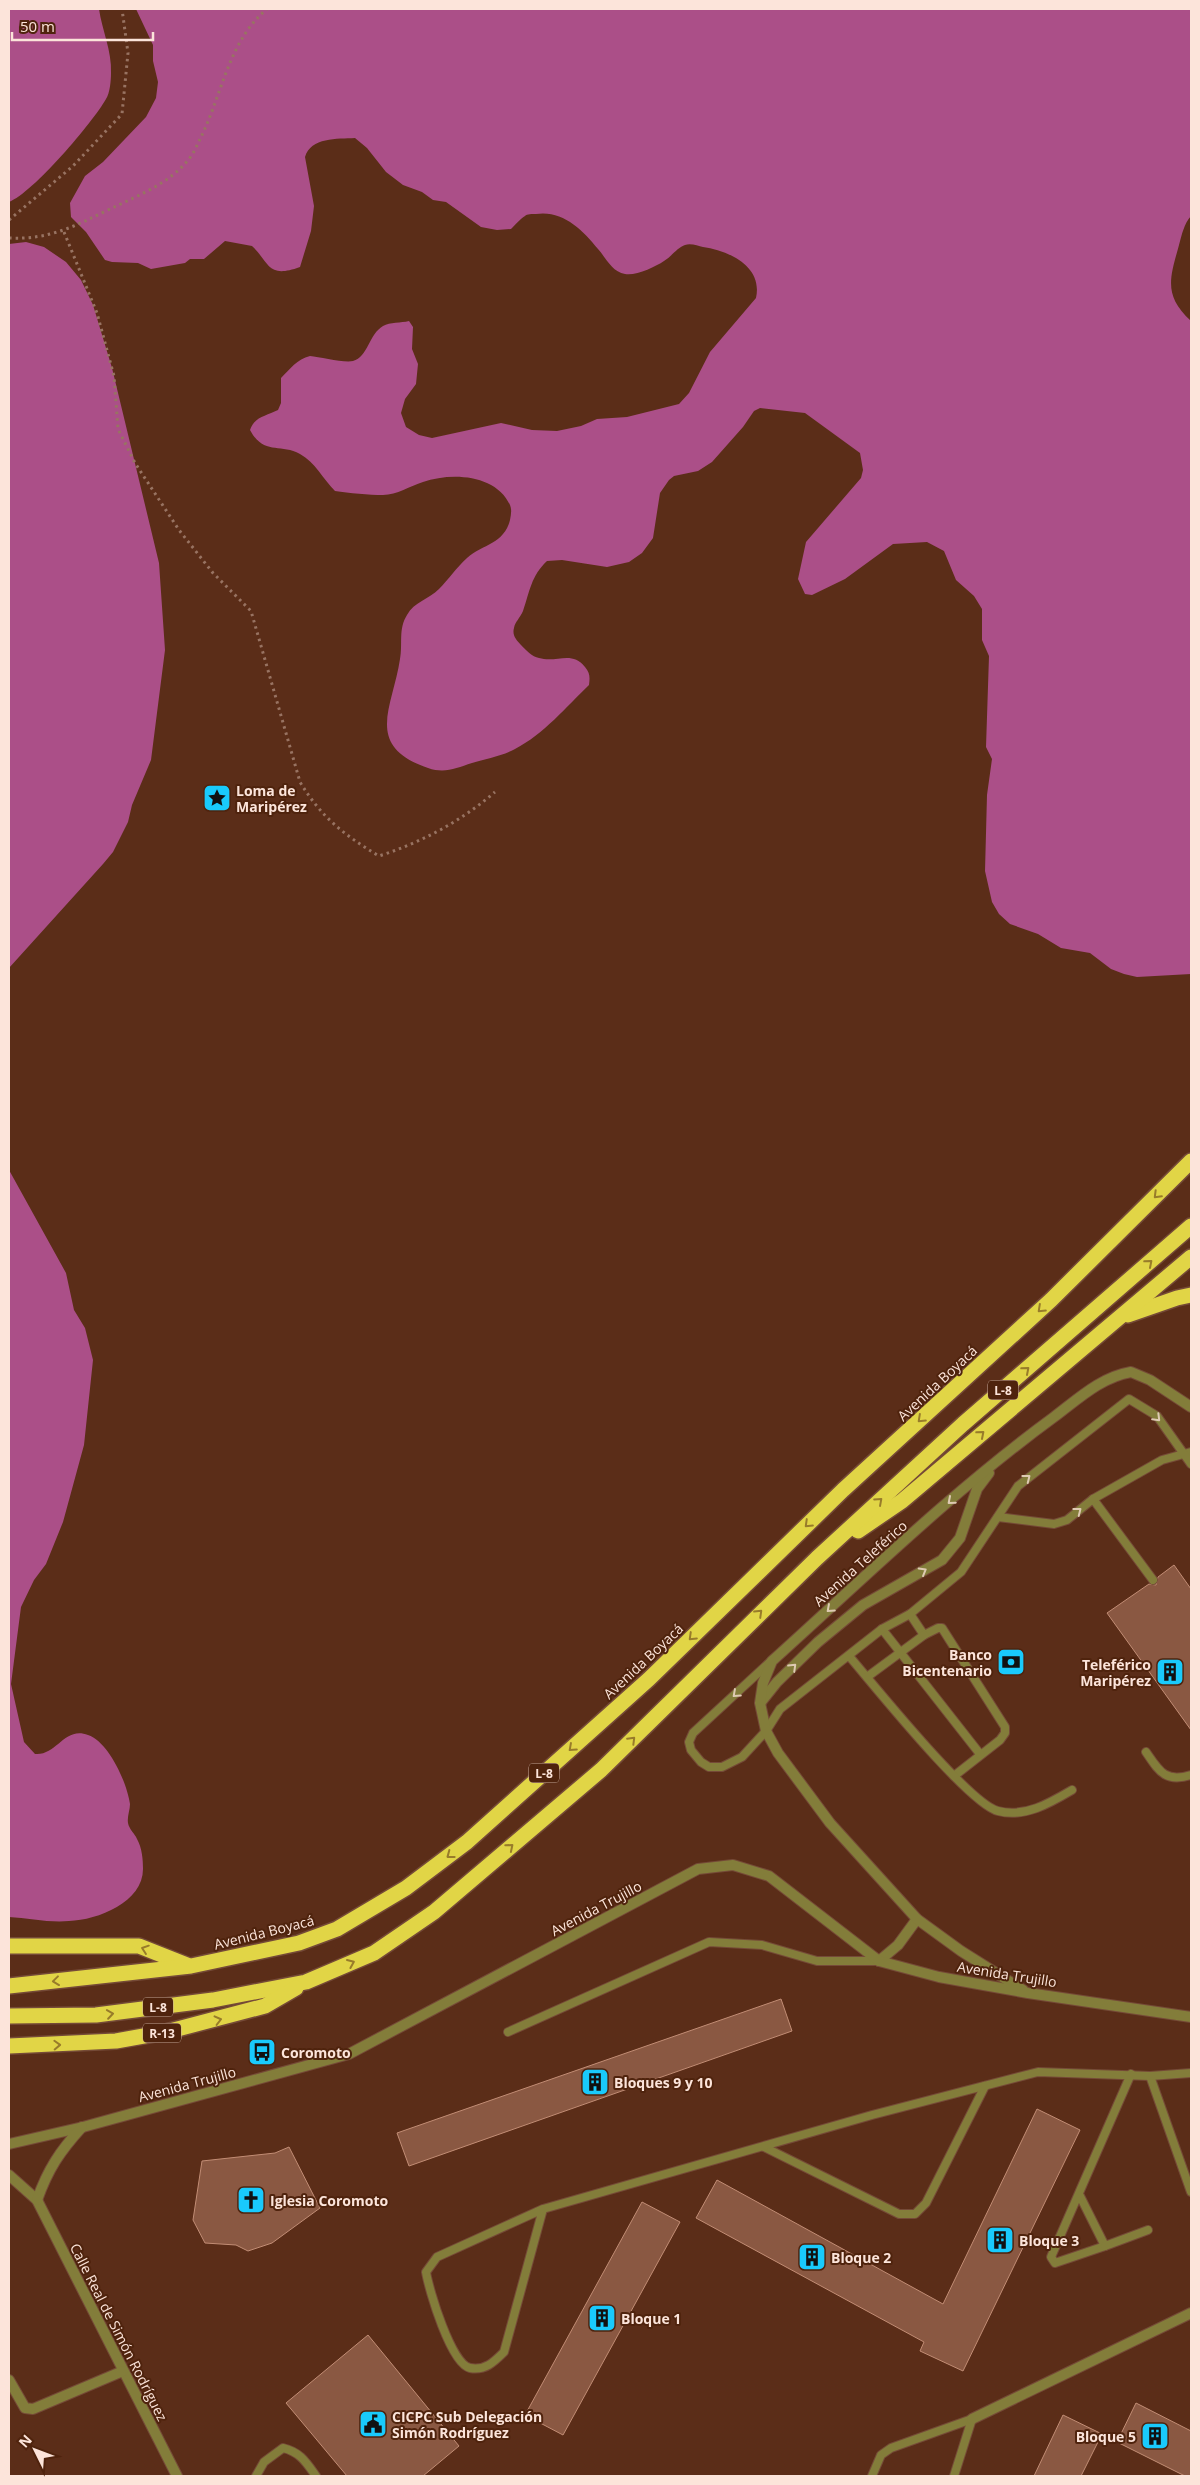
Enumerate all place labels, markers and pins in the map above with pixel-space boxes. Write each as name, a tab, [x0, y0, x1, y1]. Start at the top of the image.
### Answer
place label: Loma de Maripérez	[236, 781, 307, 816]
place icon: Loma de Maripérez	[202, 783, 232, 813]
place label: Banco Bicentenario	[902, 1645, 992, 1680]
bank icon: Banco Bicentenario	[996, 1647, 1026, 1677]
place label: Teleférico Maripérez	[1080, 1655, 1151, 1690]
building icon: Teleférico Maripérez	[1155, 1657, 1185, 1687]
bus stop icon: Coromoto	[247, 2037, 277, 2067]
place label: Coromoto	[281, 2043, 351, 2062]
building icon: Bloques 9 y 10	[580, 2067, 610, 2097]
place label: Bloques 9 y 10	[614, 2073, 713, 2092]
church icon: Iglesia Coromoto	[236, 2185, 266, 2215]
place label: Iglesia Coromoto	[270, 2191, 389, 2210]
building icon: Bloque 3	[985, 2225, 1015, 2255]
place label: Bloque 3	[1019, 2231, 1079, 2250]
building icon: Bloque 2	[797, 2242, 827, 2272]
place label: Bloque 2	[831, 2248, 891, 2267]
building icon: Bloque 1	[587, 2303, 617, 2333]
place label: Bloque 1	[621, 2309, 681, 2328]
place label: CICPC Sub Delegación Simón Rodríguez	[392, 2407, 542, 2442]
public building icon: CICPC Sub Delegación Simón Rodríguez	[358, 2409, 388, 2439]
building icon: Bloque 5	[1140, 2421, 1170, 2451]
place label: Bloque 5	[1076, 2427, 1136, 2446]

